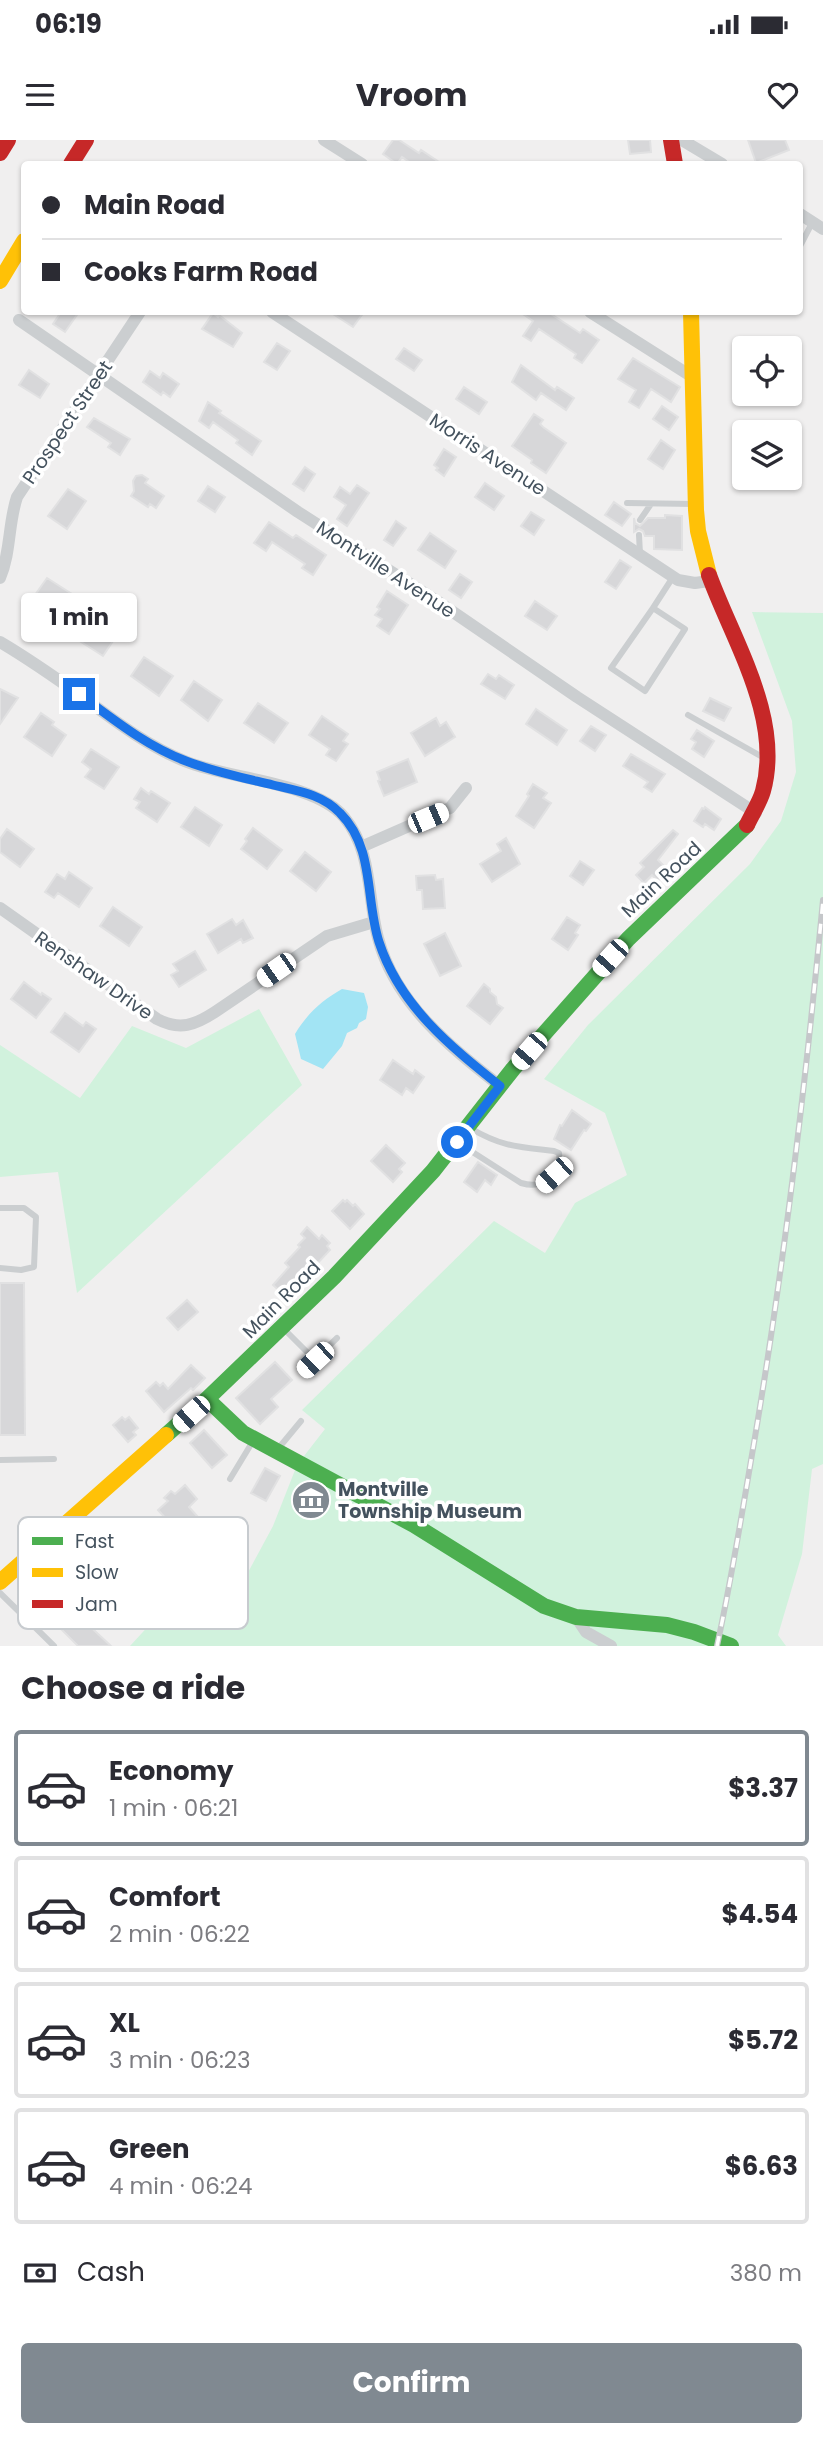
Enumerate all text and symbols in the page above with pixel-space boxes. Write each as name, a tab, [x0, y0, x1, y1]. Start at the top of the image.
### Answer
text: 06:19	[35, 6, 102, 42]
text: Vroom	[356, 72, 467, 117]
icon: menu	[21, 76, 59, 114]
icon: heart	[764, 76, 802, 114]
text: Main Road	[84, 187, 225, 223]
text: Cooks Farm Road	[84, 254, 318, 290]
map controls	[732, 336, 802, 490]
button: locate	[732, 336, 802, 406]
street label: Prospect Street	[16, 355, 119, 489]
street label: Morris Avenue	[424, 407, 551, 502]
button: layers	[732, 420, 802, 490]
street label: Montville Avenue	[311, 514, 460, 624]
callout: 1 min	[21, 592, 137, 642]
text: 1 min	[49, 601, 109, 633]
route end	[63, 678, 95, 710]
car	[405, 800, 452, 836]
street label: Main Road	[615, 835, 707, 924]
street label: Renshaw Drive	[29, 925, 158, 1026]
car	[589, 935, 632, 981]
car	[253, 949, 300, 991]
car	[508, 1028, 551, 1074]
route start	[441, 1126, 473, 1158]
car	[532, 1153, 577, 1197]
street label: Main Road	[236, 1254, 326, 1344]
car	[293, 1338, 338, 1382]
car	[169, 1392, 214, 1436]
place label: Montville Township Museum	[338, 1476, 522, 1525]
museum icon: Montville Township Museum	[290, 1479, 332, 1521]
legend	[18, 1517, 248, 1629]
text: Fast	[75, 1528, 114, 1555]
text: Slow	[75, 1559, 119, 1586]
text: Jam	[75, 1591, 117, 1618]
text: Choose a ride	[21, 1665, 245, 1710]
text: Economy	[109, 1753, 233, 1789]
icon: car	[25, 1757, 88, 1820]
text: $3.37	[728, 1770, 798, 1806]
text: 1 min · 06:21	[109, 1792, 238, 1824]
text: Comfort	[109, 1879, 221, 1915]
icon: car	[25, 1883, 88, 1946]
text: $4.54	[721, 1896, 798, 1932]
text: 2 min · 06:22	[109, 1918, 250, 1950]
text: XL	[109, 2005, 140, 2041]
icon: car	[25, 2009, 88, 2072]
text: $5.72	[728, 2022, 798, 2058]
text: 3 min · 06:23	[109, 2044, 251, 2076]
text: Green	[109, 2131, 190, 2167]
icon: car	[25, 2135, 88, 2198]
text: $6.63	[725, 2148, 798, 2184]
text: 4 min · 06:24	[109, 2170, 252, 2202]
icon: cash	[21, 2254, 59, 2292]
text: Cash	[77, 2254, 145, 2290]
text: 380 m	[730, 2257, 802, 2289]
button: Confirm	[21, 2343, 802, 2423]

